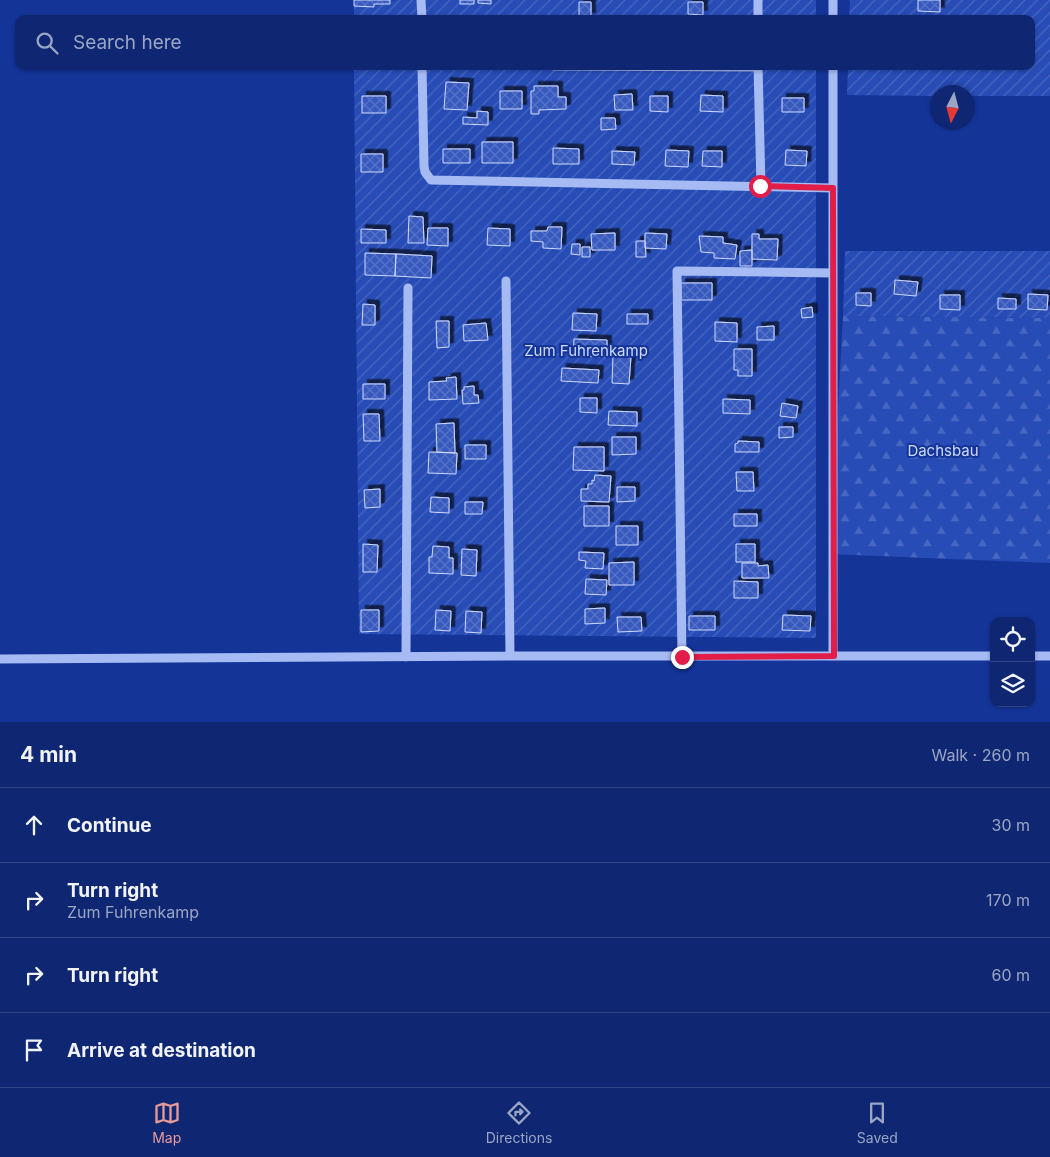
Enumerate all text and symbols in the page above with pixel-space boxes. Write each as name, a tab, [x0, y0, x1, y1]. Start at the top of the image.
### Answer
search box	[15, 15, 1035, 70]
icon: search	[33, 29, 61, 57]
text: Search here	[73, 31, 182, 54]
north arrow	[930, 85, 975, 130]
route start	[749, 175, 772, 198]
park label: Zum Fuhrenkamp	[524, 341, 648, 360]
park label: Dachsbau	[907, 441, 979, 460]
map controls	[990, 617, 1035, 707]
button: locate	[990, 617, 1035, 662]
route end	[671, 646, 694, 669]
button: layers	[990, 662, 1035, 707]
text: 4 min	[20, 742, 77, 767]
text: Walk · 260 m	[932, 745, 1030, 765]
icon: ahead	[20, 811, 48, 839]
text: Continue	[67, 814, 152, 837]
text: 30 m	[992, 815, 1030, 835]
text: Turn right	[67, 879, 158, 902]
icon: right	[20, 886, 48, 914]
text: 170 m	[986, 890, 1030, 910]
text: Zum Fuhrenkamp	[67, 902, 199, 922]
icon: right	[20, 961, 48, 989]
text: Turn right	[67, 964, 158, 987]
text: 60 m	[991, 965, 1030, 985]
icon: arrive	[20, 1036, 48, 1064]
text: Arrive at destination	[67, 1039, 256, 1062]
tab: Map	[152, 1099, 181, 1146]
tab: Directions	[486, 1099, 552, 1146]
tab: Saved	[857, 1099, 898, 1146]

